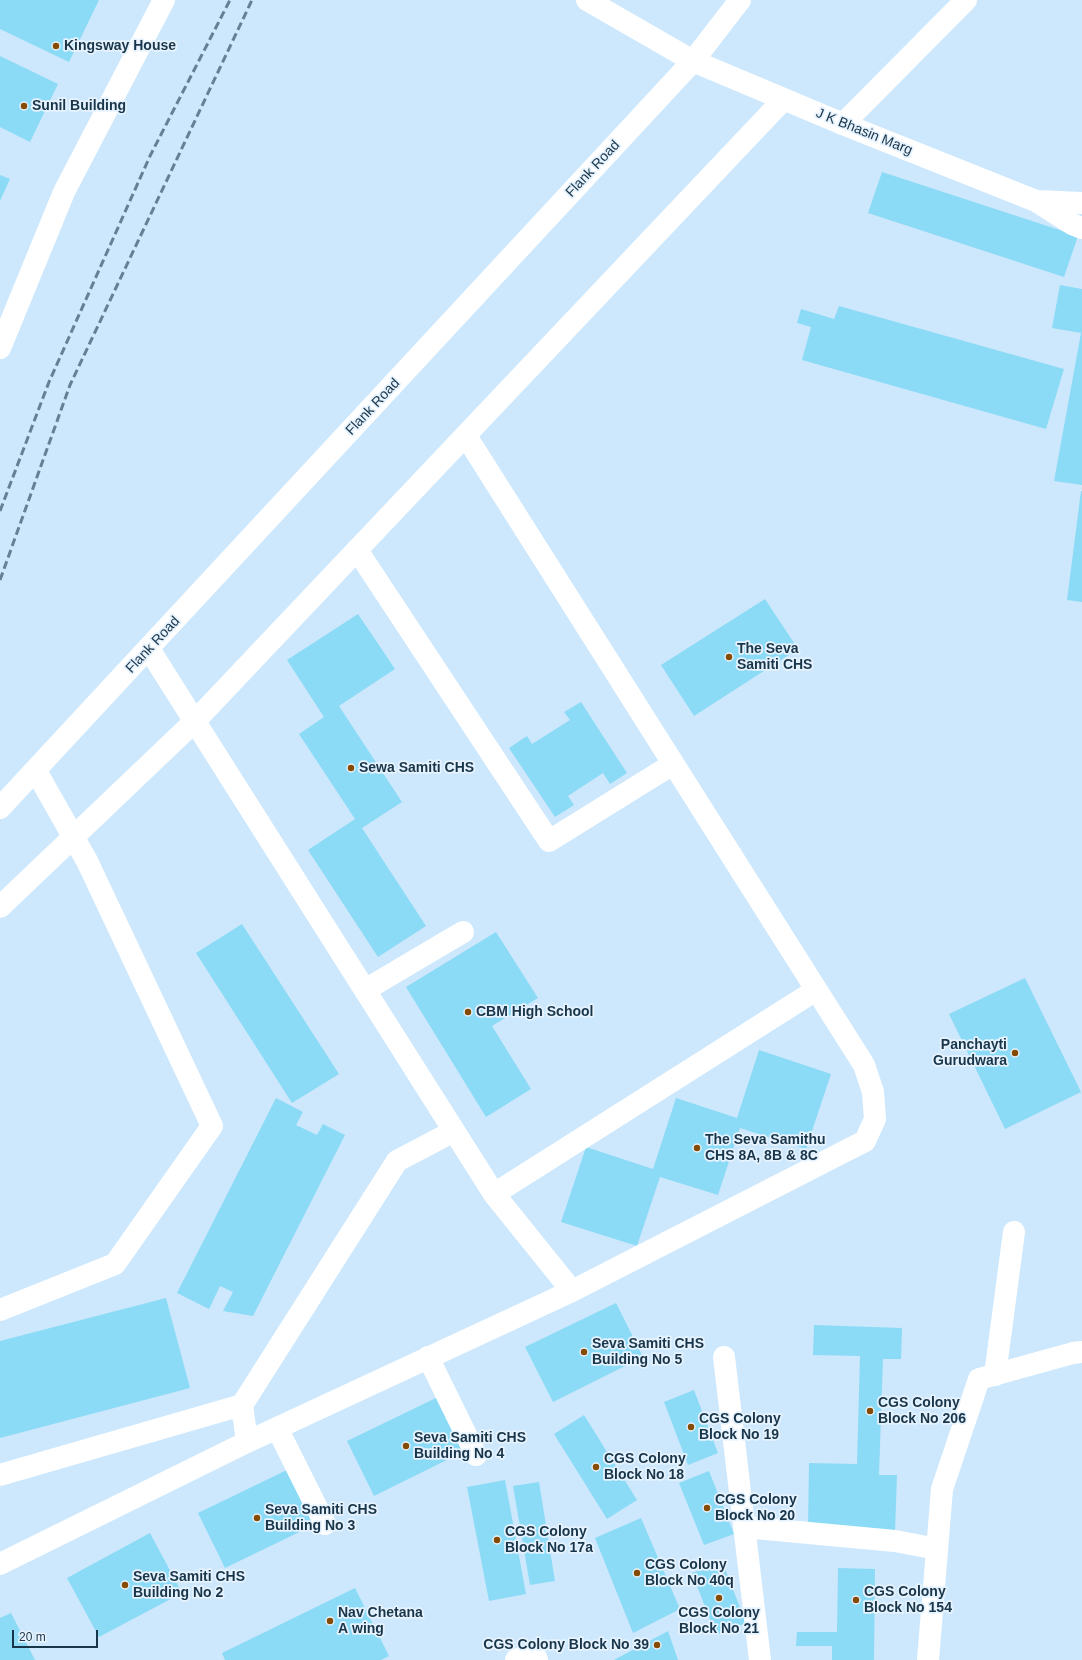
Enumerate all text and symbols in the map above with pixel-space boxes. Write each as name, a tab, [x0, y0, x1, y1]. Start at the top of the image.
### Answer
place label: Kingsway House	[64, 38, 176, 54]
marker: Kingsway House	[51, 41, 61, 51]
place label: Sunil Building	[32, 98, 126, 114]
marker: Sunil Building	[19, 101, 29, 111]
street label: J K Bhasin Marg	[813, 105, 915, 159]
street label: Flank Road	[562, 137, 624, 201]
street label: Flank Road	[342, 375, 404, 439]
street label: Flank Road	[122, 613, 184, 677]
place label: The Seva Samiti CHS	[737, 641, 812, 674]
marker: The Seva Samiti CHS	[724, 652, 734, 662]
place label: Sewa Samiti CHS	[359, 760, 474, 776]
marker: Sewa Samiti CHS	[346, 763, 356, 773]
place label: CBM High School	[476, 1004, 593, 1020]
marker: CBM High School	[463, 1007, 473, 1017]
place label: Panchayti Gurudwara	[933, 1037, 1007, 1070]
marker: Panchayti Gurudwara	[1010, 1048, 1020, 1058]
place label: The Seva Samithu CHS 8A, 8B & 8C	[705, 1132, 826, 1164]
marker: The Seva Samithu CHS 8A, 8B & 8C	[692, 1143, 702, 1153]
place label: Seva Samiti CHS Building No 5	[592, 1336, 704, 1368]
marker: Seva Samiti CHS Building No 5	[579, 1347, 589, 1357]
place label: CGS Colony Block No 206	[878, 1395, 966, 1428]
marker: CGS Colony Block No 206	[865, 1406, 875, 1416]
place label: CGS Colony Block No 19	[699, 1411, 781, 1444]
marker: CGS Colony Block No 19	[686, 1422, 696, 1432]
place label: Seva Samiti CHS Building No 4	[414, 1430, 526, 1462]
marker: Seva Samiti CHS Building No 4	[401, 1441, 411, 1451]
place label: CGS Colony Block No 18	[604, 1451, 686, 1484]
marker: CGS Colony Block No 18	[591, 1462, 601, 1472]
place label: CGS Colony Block No 20	[715, 1492, 797, 1524]
place label: Seva Samiti CHS Building No 3	[265, 1502, 377, 1534]
marker: CGS Colony Block No 20	[702, 1503, 712, 1513]
marker: Seva Samiti CHS Building No 3	[252, 1513, 262, 1523]
place label: CGS Colony Block No 17a	[505, 1524, 593, 1556]
marker: CGS Colony Block No 17a	[492, 1535, 502, 1545]
place label: CGS Colony Block No 40q	[645, 1557, 734, 1590]
marker: CGS Colony Block No 40q	[632, 1568, 642, 1578]
place label: Seva Samiti CHS Building No 2	[133, 1569, 245, 1602]
marker: Seva Samiti CHS Building No 2	[120, 1580, 130, 1590]
place label: CGS Colony Block No 154	[864, 1584, 952, 1616]
marker: CGS Colony Block No 21	[714, 1593, 724, 1603]
marker: CGS Colony Block No 154	[851, 1595, 861, 1605]
place label: Nav Chetana A wing	[338, 1605, 423, 1638]
place label: CGS Colony Block No 21	[678, 1605, 760, 1638]
marker: Nav Chetana A wing	[325, 1616, 335, 1626]
scale bar	[14, 1622, 100, 1648]
text: 20 m	[19, 1630, 46, 1644]
place label: CGS Colony Block No 39	[483, 1637, 649, 1653]
marker: CGS Colony Block No 39	[652, 1640, 662, 1650]

